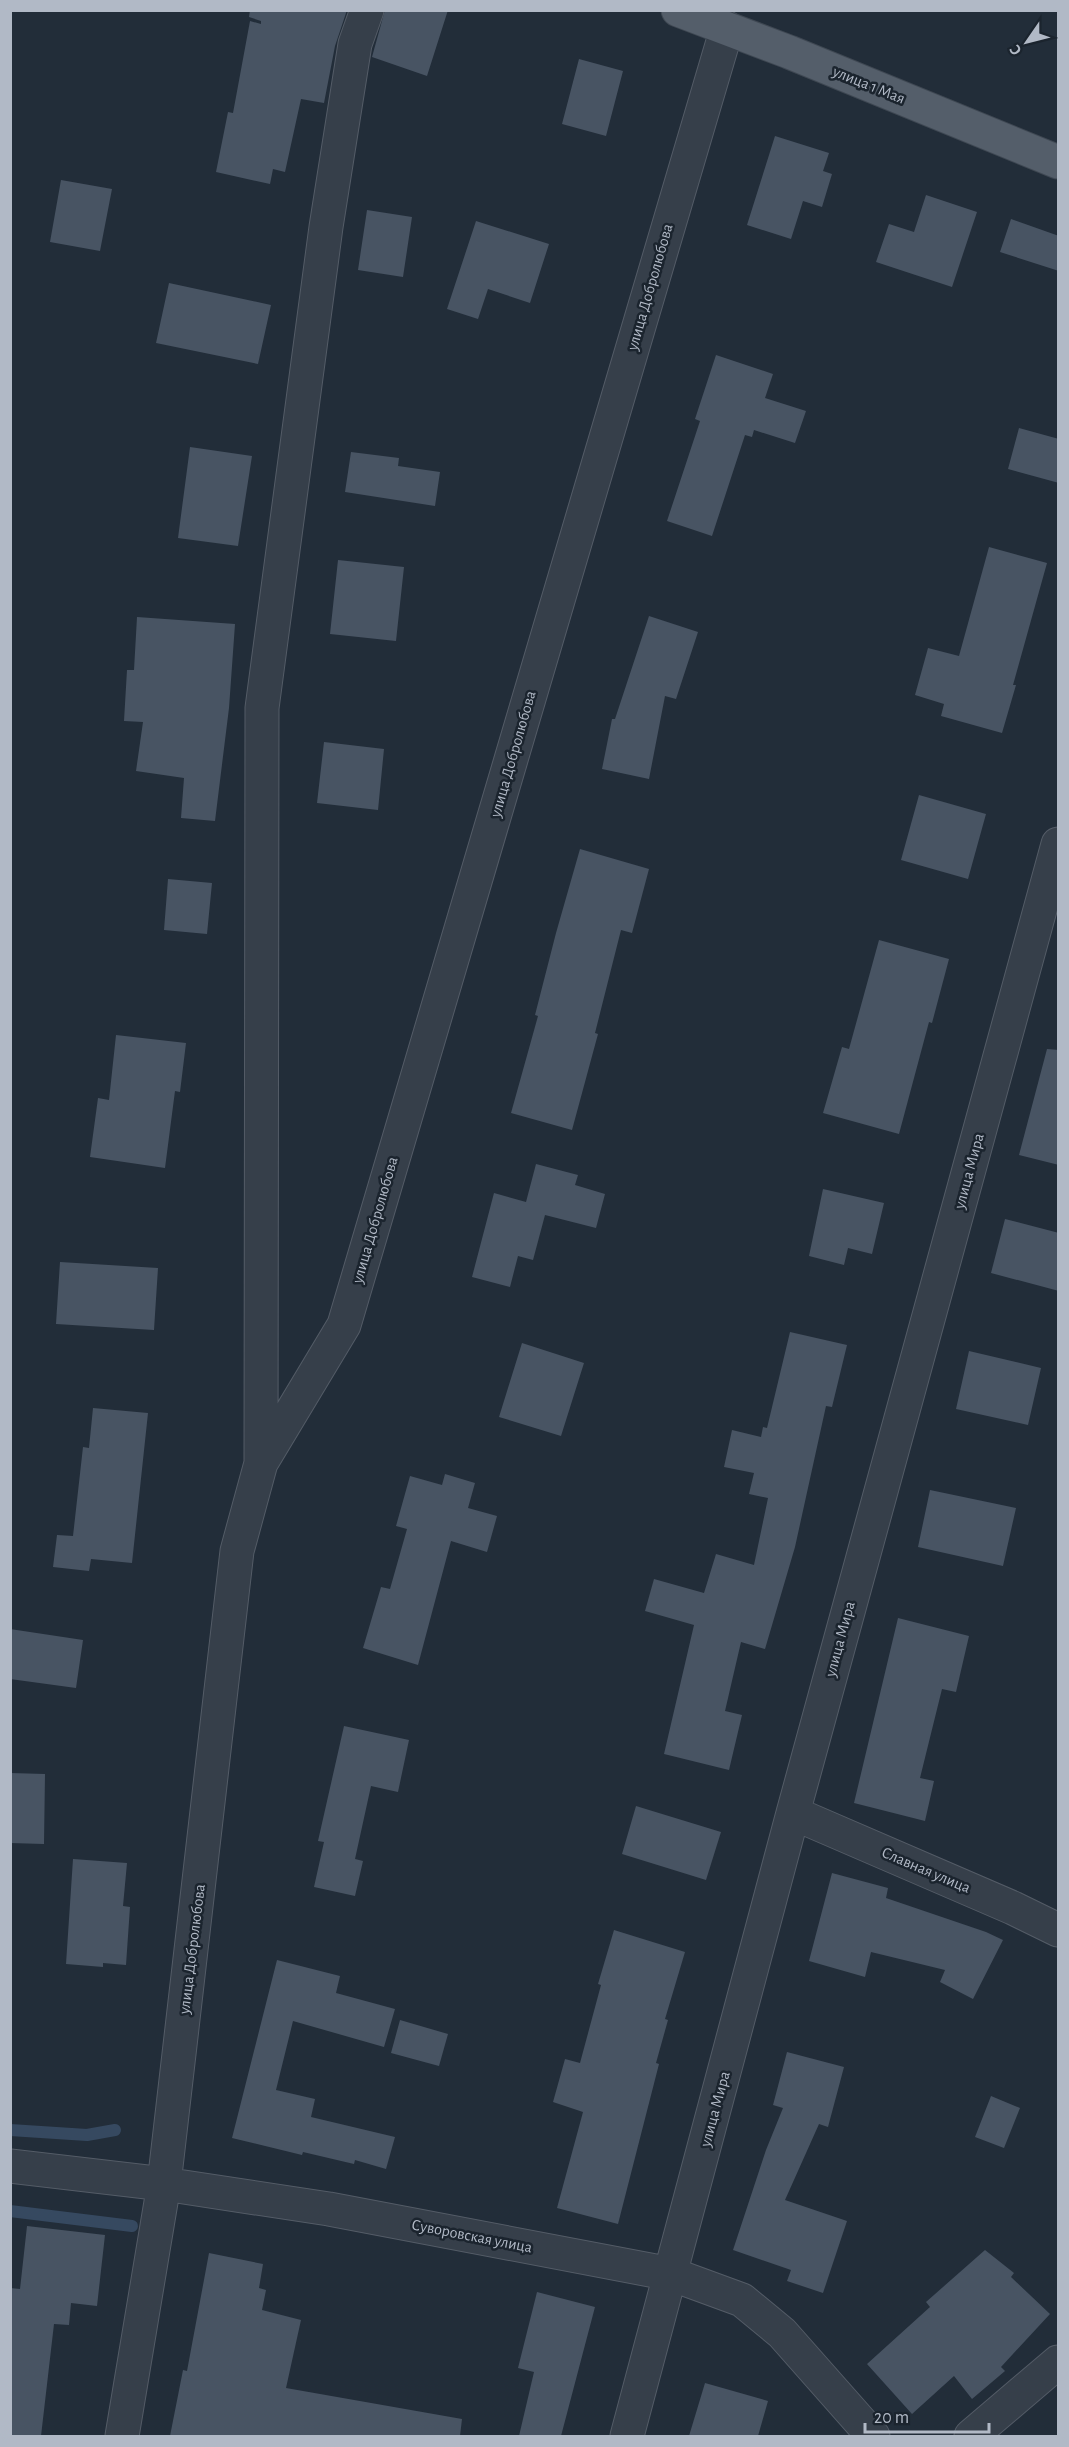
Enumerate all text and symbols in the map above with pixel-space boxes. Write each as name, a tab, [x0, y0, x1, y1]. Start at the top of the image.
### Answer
north arrow	[997, 12, 1057, 72]
text: С	[1006, 42, 1025, 58]
street label: улица 1 Мая	[829, 63, 907, 108]
street label: улица Добролюбова	[624, 222, 677, 353]
street label: улица Добролюбова	[487, 689, 540, 820]
street label: улица Мира	[951, 1131, 988, 1212]
street label: улица Добролюбова	[349, 1155, 402, 1286]
street label: улица Мира	[822, 1599, 859, 1680]
street label: Славная улица	[879, 1844, 973, 1897]
street label: улица Добролюбова	[176, 1883, 209, 2016]
street label: улица Мира	[697, 2069, 734, 2150]
street label: Суворовская улица	[410, 2216, 534, 2257]
scale bar	[865, 2396, 990, 2434]
text: 20 m	[874, 2409, 909, 2427]

